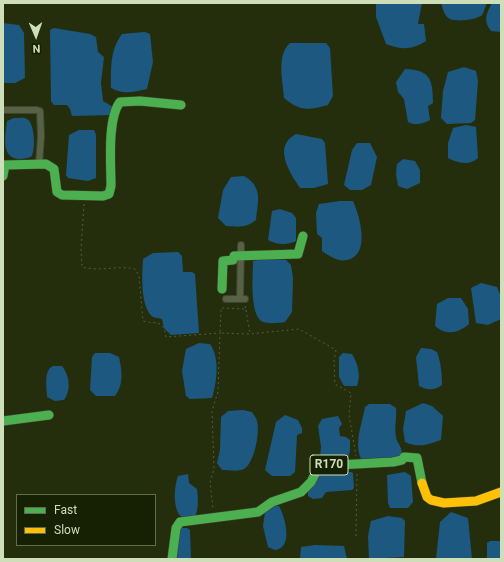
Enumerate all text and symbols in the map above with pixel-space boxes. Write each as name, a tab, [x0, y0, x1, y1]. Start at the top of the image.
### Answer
north arrow	[16, 16, 56, 56]
text: N	[32, 42, 41, 55]
road number: R170	[310, 455, 348, 475]
legend	[16, 494, 156, 546]
text: Fast	[54, 503, 77, 517]
text: Slow	[54, 523, 80, 537]

